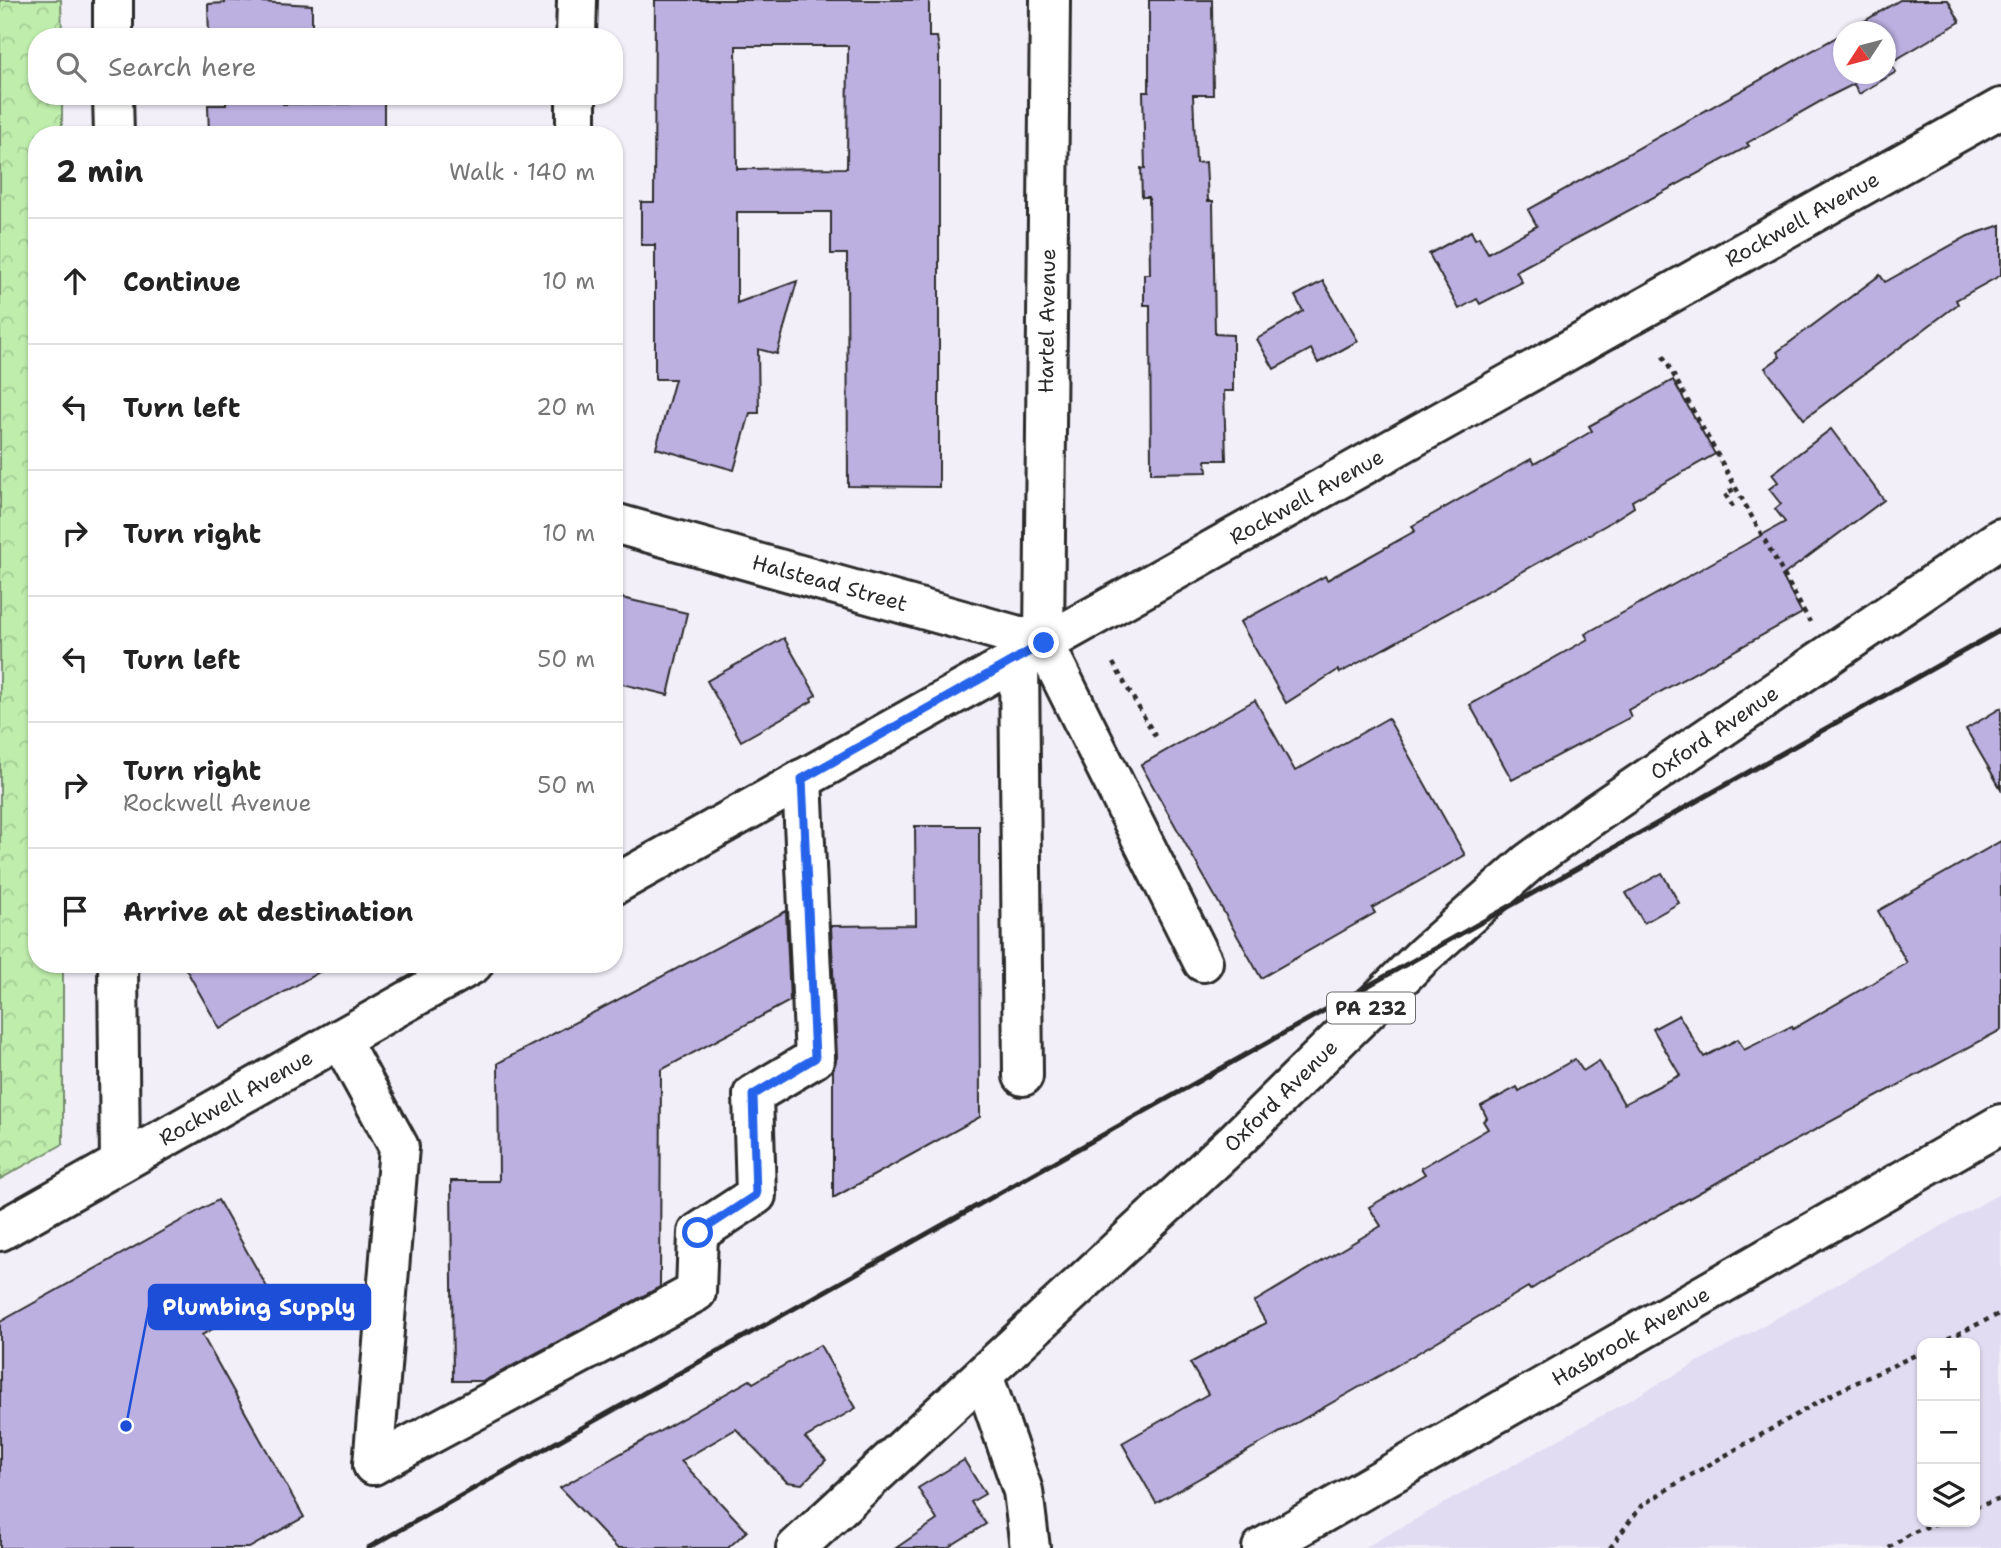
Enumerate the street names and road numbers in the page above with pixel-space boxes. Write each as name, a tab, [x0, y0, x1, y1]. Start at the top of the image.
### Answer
street label: Rockwell Avenue	[1720, 165, 1884, 274]
street label: Hartel Avenue	[1032, 248, 1062, 394]
street label: Rockwell Avenue	[1225, 443, 1389, 551]
street label: Halstead Street	[749, 548, 911, 618]
street label: Oxford Avenue	[1645, 679, 1784, 786]
road number: PA 232	[1327, 992, 1415, 1024]
street label: Oxford Avenue	[1218, 1033, 1344, 1158]
street label: Rockwell Avenue	[154, 1043, 318, 1152]
street label: Hasbrook Avenue	[1547, 1280, 1715, 1393]

